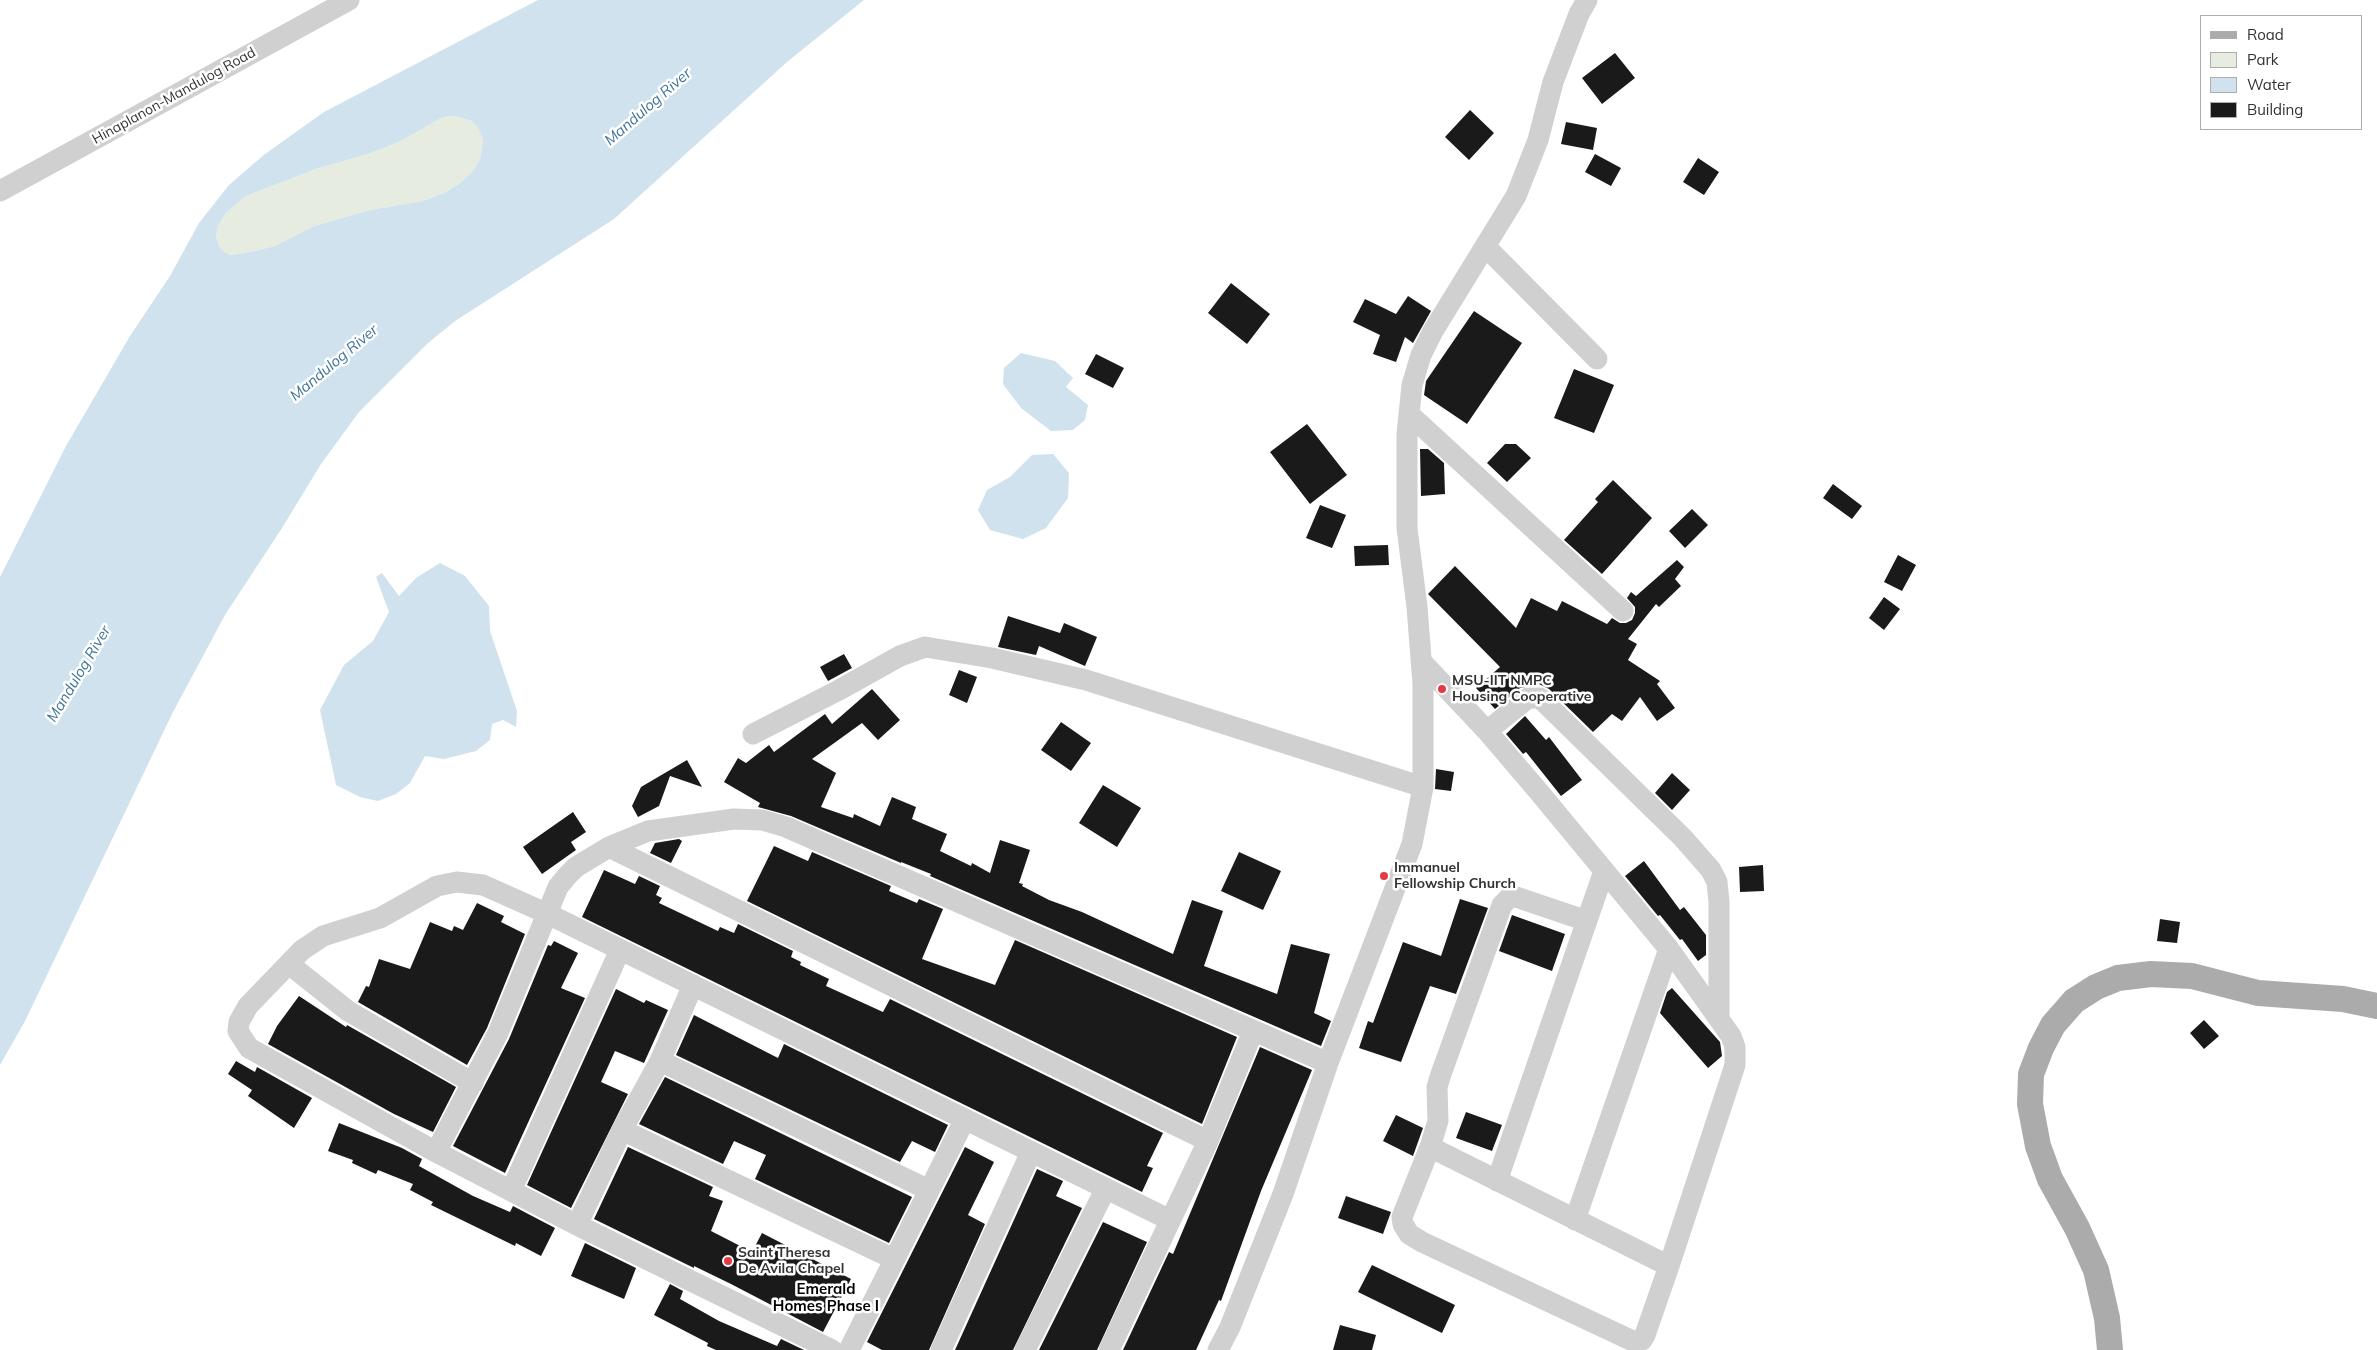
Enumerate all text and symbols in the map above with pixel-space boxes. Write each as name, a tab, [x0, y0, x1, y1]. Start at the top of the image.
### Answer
legend	[2200, 15, 2362, 130]
text: Road	[2247, 25, 2284, 44]
street label: Hinaplanon-Mandulog Road	[89, 44, 259, 148]
text: Park	[2247, 50, 2279, 69]
water label: Mandulog River	[601, 65, 695, 149]
text: Water	[2247, 75, 2291, 94]
text: Building	[2247, 100, 2303, 119]
water label: Mandulog River	[287, 321, 381, 405]
water label: Mandulog River	[43, 623, 115, 725]
place label: MSU-IIT NMPC Housing Cooperative	[1452, 673, 1591, 706]
marker: MSU-IIT NMPC Housing Cooperative	[1436, 683, 1448, 695]
place label: Immanuel Fellowship Church	[1394, 860, 1516, 892]
marker: Immanuel Fellowship Church	[1378, 870, 1390, 882]
place label: Saint Theresa De Avila Chapel	[738, 1245, 844, 1278]
marker: Saint Theresa De Avila Chapel	[722, 1255, 734, 1267]
district label: Emerald Homes Phase I	[773, 1280, 879, 1315]

